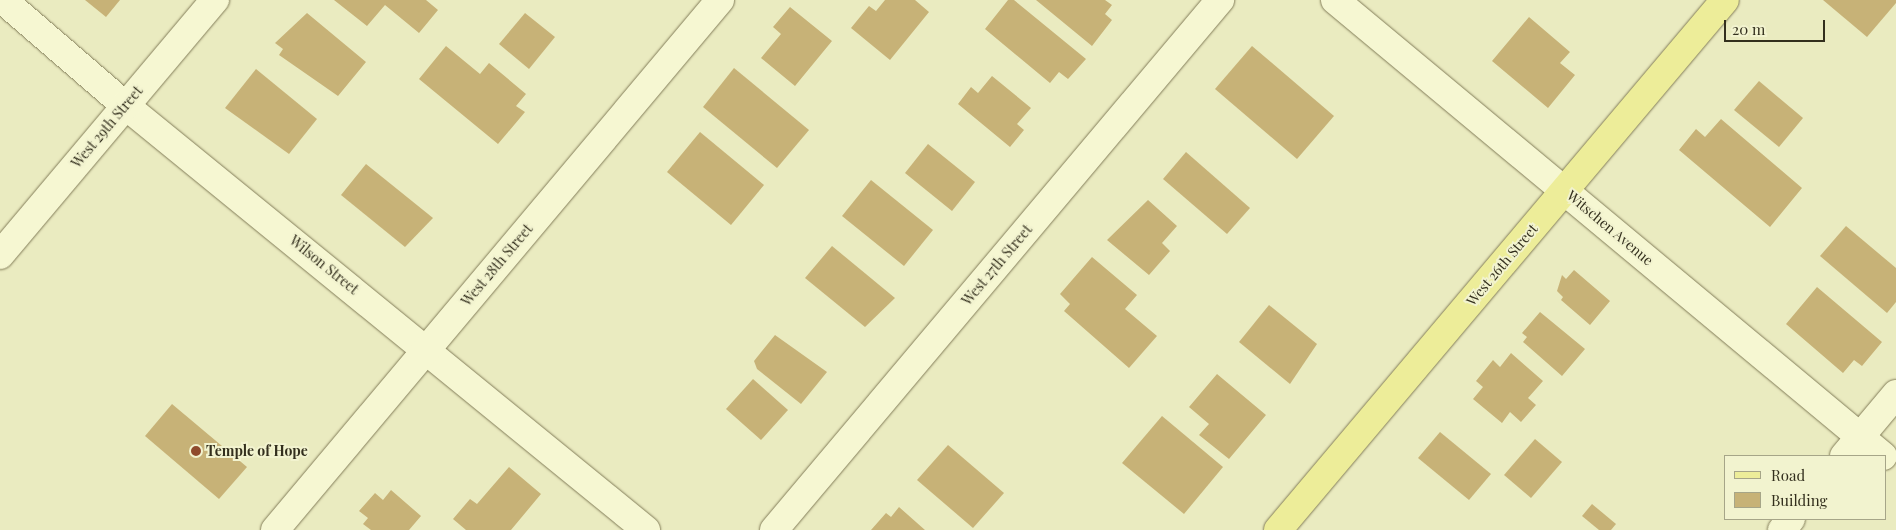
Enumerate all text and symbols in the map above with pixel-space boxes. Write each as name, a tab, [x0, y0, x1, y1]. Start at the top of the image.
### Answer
scale bar	[1726, 10, 1827, 42]
text: 20 m	[1732, 19, 1765, 39]
street label: West 29th Street	[68, 83, 146, 171]
street label: Witschen Avenue	[1563, 187, 1657, 269]
street label: West 28th Street	[458, 221, 536, 309]
street label: West 27th Street	[958, 221, 1036, 309]
street label: West 26th Street	[1463, 221, 1541, 309]
street label: Wilson Street	[286, 232, 362, 298]
place label: Temple of Hope	[206, 443, 308, 459]
marker: Temple of Hope	[190, 445, 202, 457]
legend	[1724, 455, 1886, 520]
text: Road	[1771, 465, 1805, 485]
text: Building	[1771, 490, 1827, 510]

